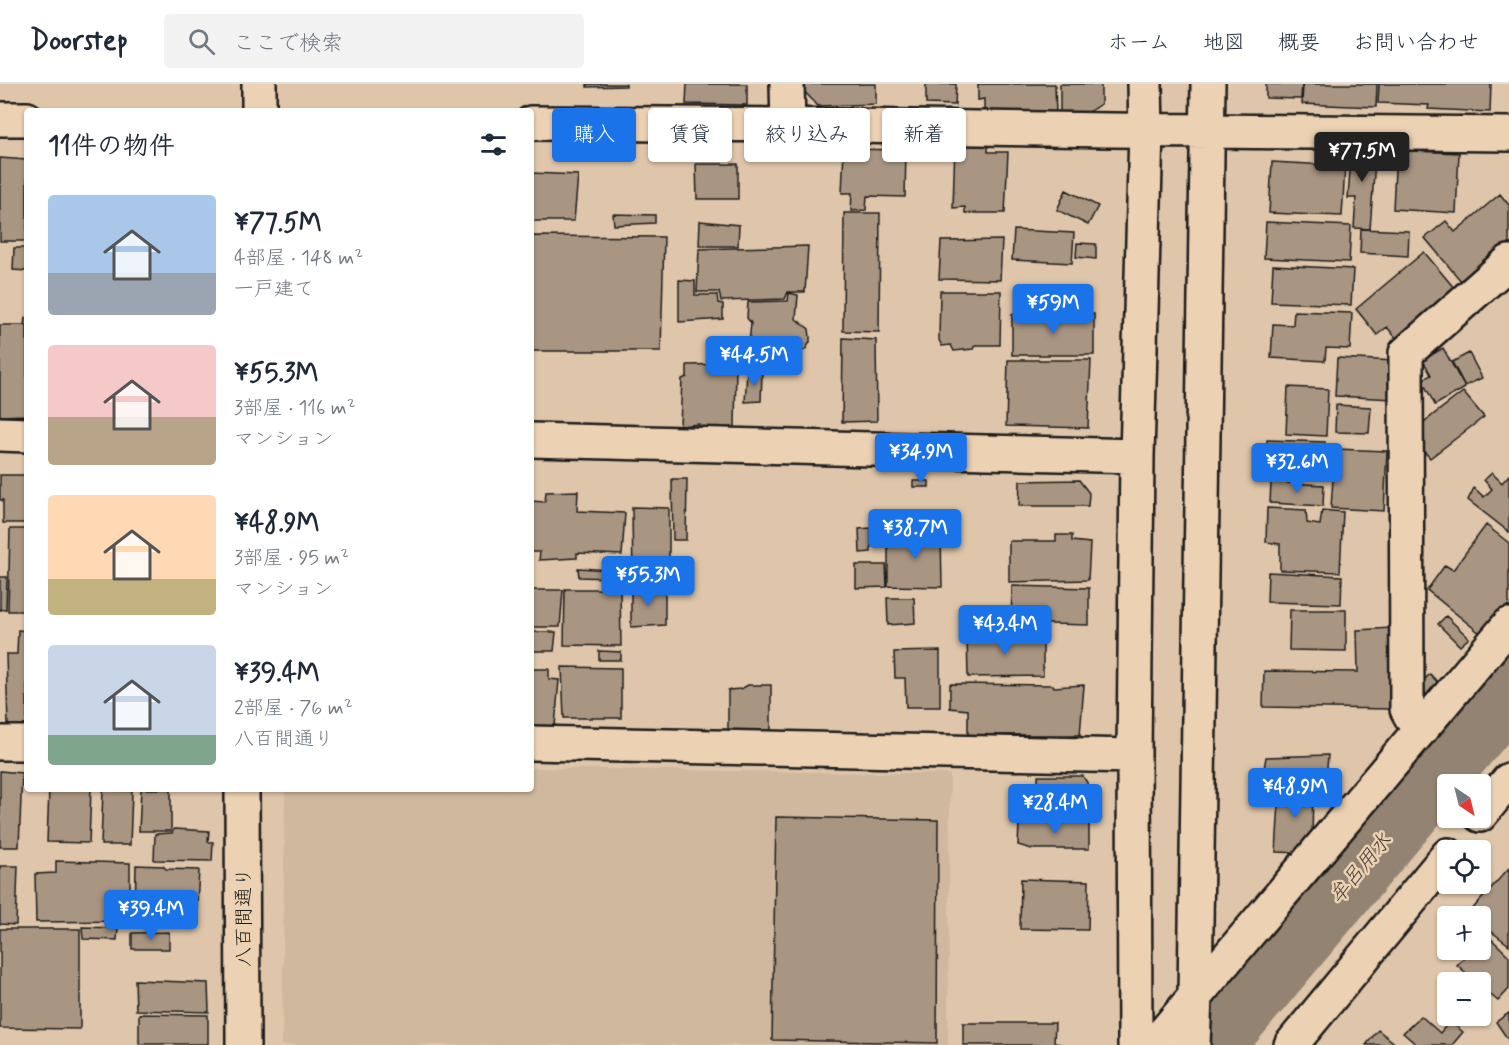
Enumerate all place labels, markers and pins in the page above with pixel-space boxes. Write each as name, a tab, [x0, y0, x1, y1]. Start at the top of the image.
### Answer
pin: ¥77.5M	[1313, 132, 1411, 183]
pin: ¥59M	[1017, 284, 1089, 335]
pin: ¥44.5M	[705, 336, 803, 387]
pin: ¥34.9M	[872, 433, 970, 484]
pin: ¥32.6M	[1248, 443, 1346, 494]
pin: ¥38.7M	[866, 509, 964, 560]
pin: ¥55.3M	[599, 556, 697, 607]
pin: ¥43.4M	[956, 605, 1054, 656]
pin: ¥48.9M	[1246, 768, 1344, 819]
pin: ¥28.4M	[1006, 784, 1104, 835]
pin: ¥39.4M	[102, 890, 200, 941]

